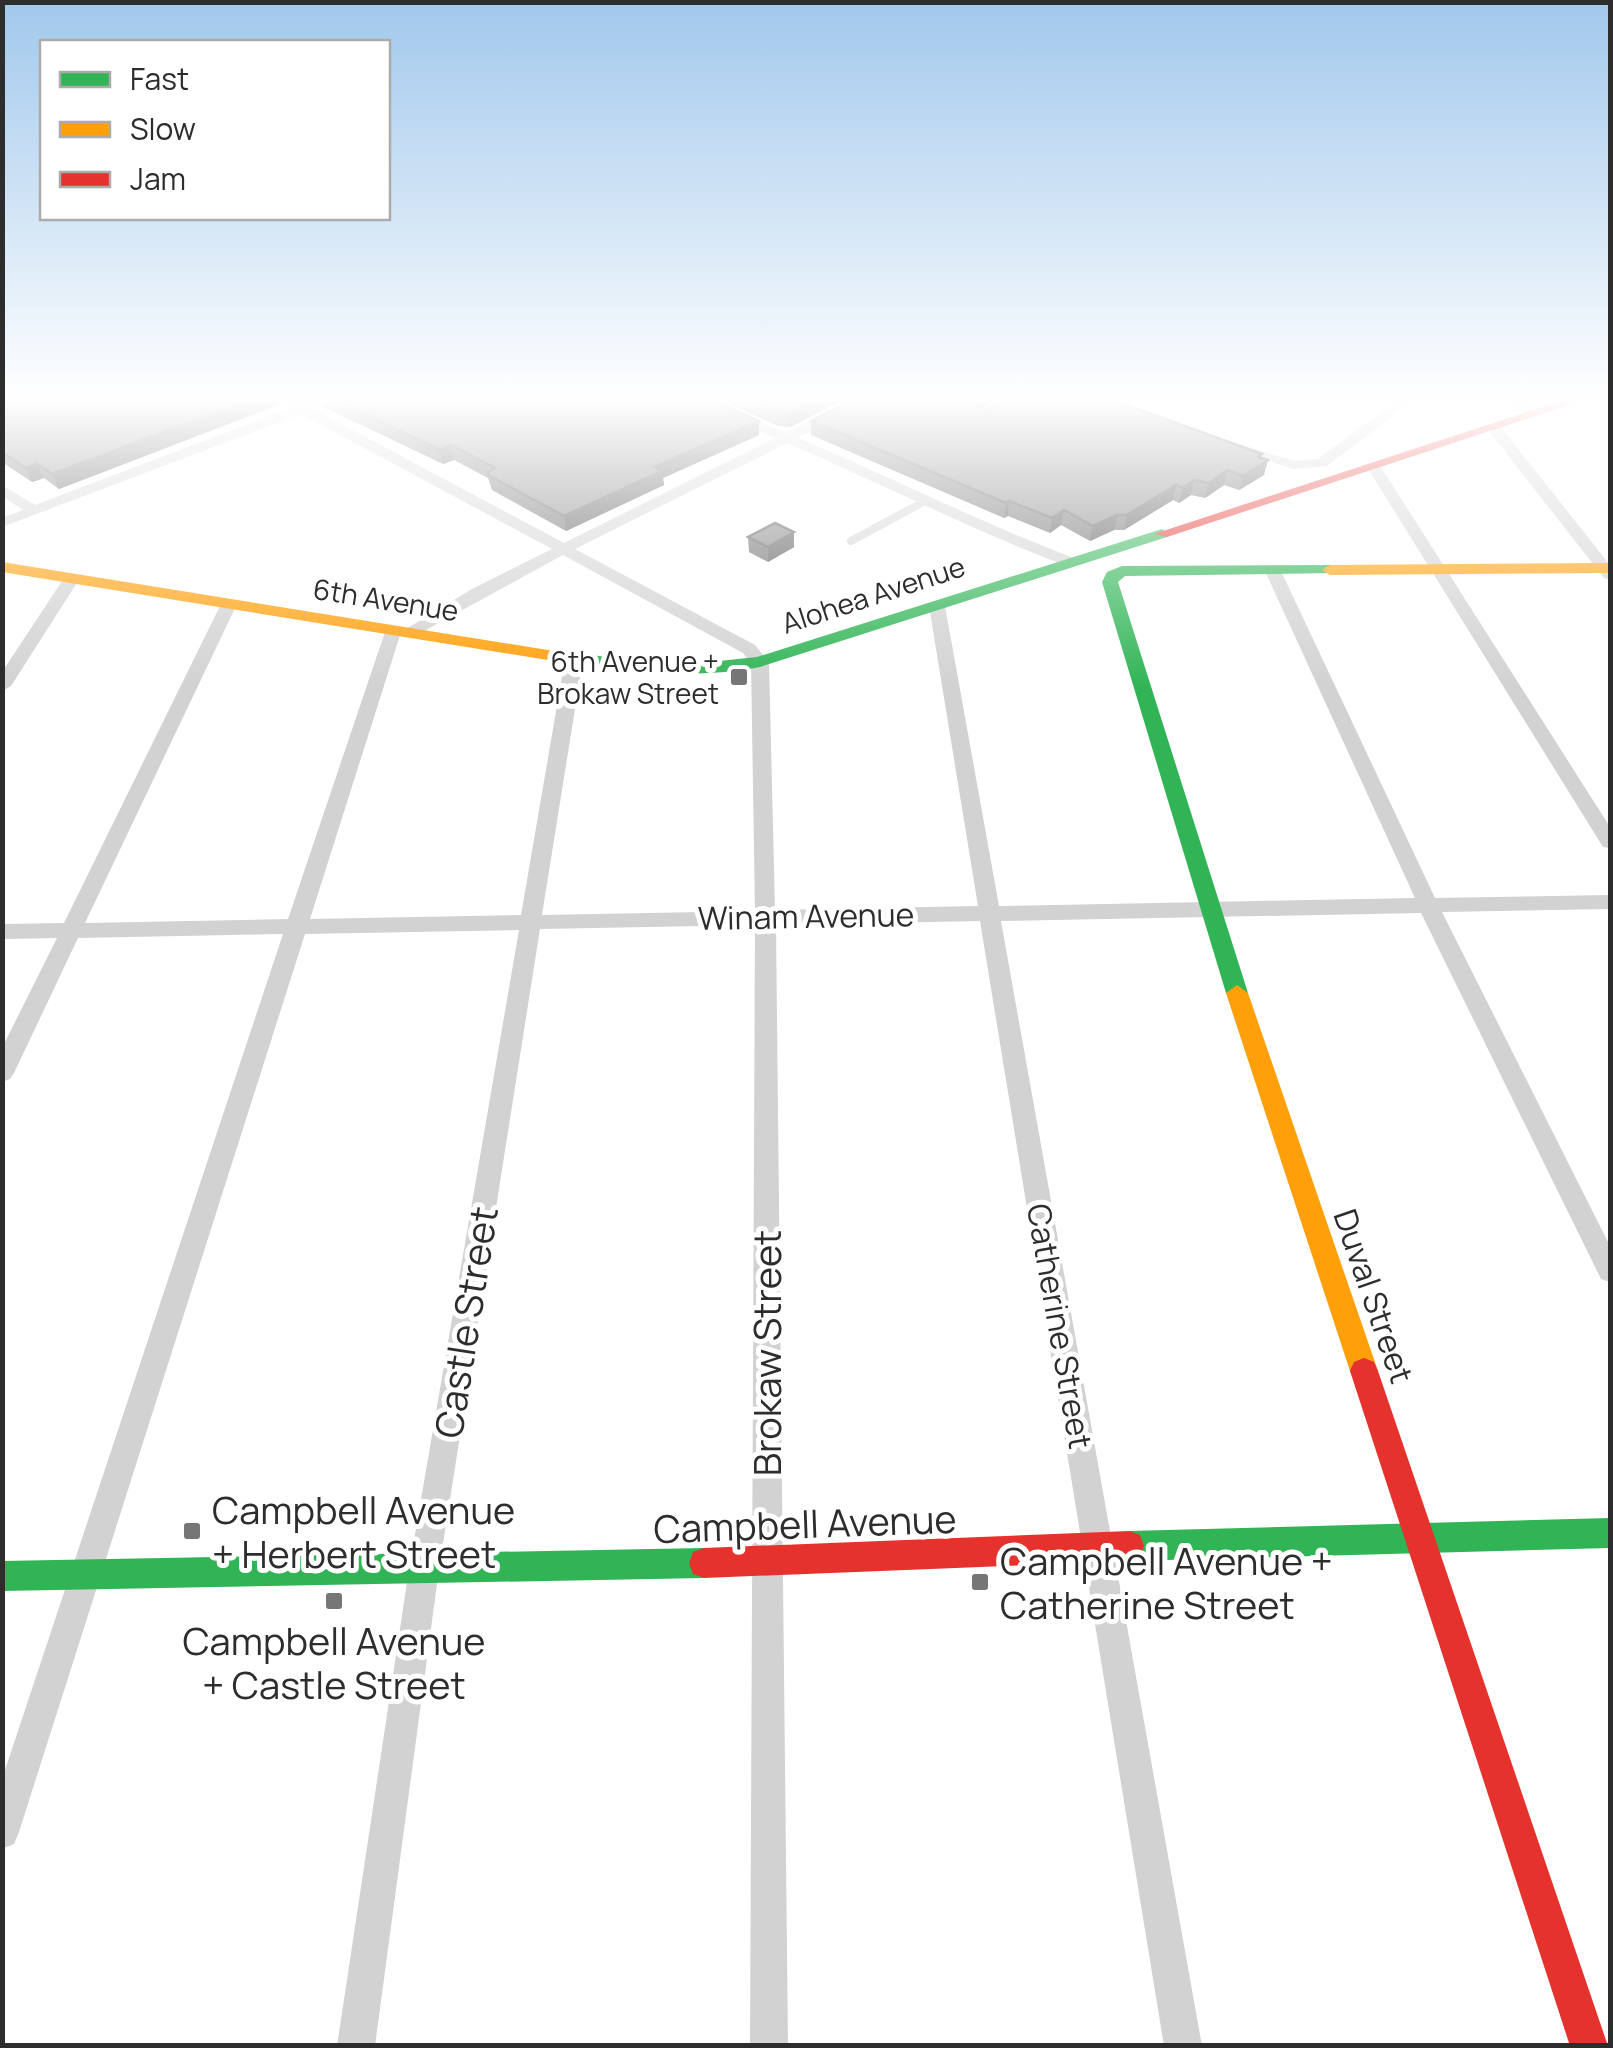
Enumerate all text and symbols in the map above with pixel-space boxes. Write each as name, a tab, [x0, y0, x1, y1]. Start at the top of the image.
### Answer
legend	[40, 40, 390, 220]
text: Fast	[130, 58, 189, 99]
text: Slow	[130, 108, 196, 149]
text: Jam	[130, 158, 186, 199]
street label: Alohea Avenue	[777, 546, 969, 642]
street label: 6th Avenue	[311, 569, 461, 629]
place label: 6th Avenue + Brokaw Street	[537, 642, 719, 712]
marker: 6th Avenue + Brokaw Street	[728, 666, 750, 688]
street label: Winam Avenue	[697, 892, 915, 940]
street label: Catherine Street	[1017, 1200, 1103, 1452]
street label: Castle Street	[421, 1202, 509, 1442]
street label: Duval Street	[1324, 1203, 1424, 1389]
street label: Brokaw Street	[740, 1230, 792, 1476]
place label: Campbell Avenue + Herbert Street	[212, 1483, 515, 1579]
street label: Campbell Avenue	[653, 1492, 957, 1554]
marker: Campbell Avenue + Herbert Street	[181, 1520, 203, 1542]
place label: Campbell Avenue + Catherine Street	[1000, 1534, 1333, 1630]
marker: Campbell Avenue + Catherine Street	[969, 1571, 991, 1593]
marker: Campbell Avenue + Castle Street	[323, 1590, 345, 1612]
place label: Campbell Avenue + Castle Street	[182, 1614, 486, 1710]

